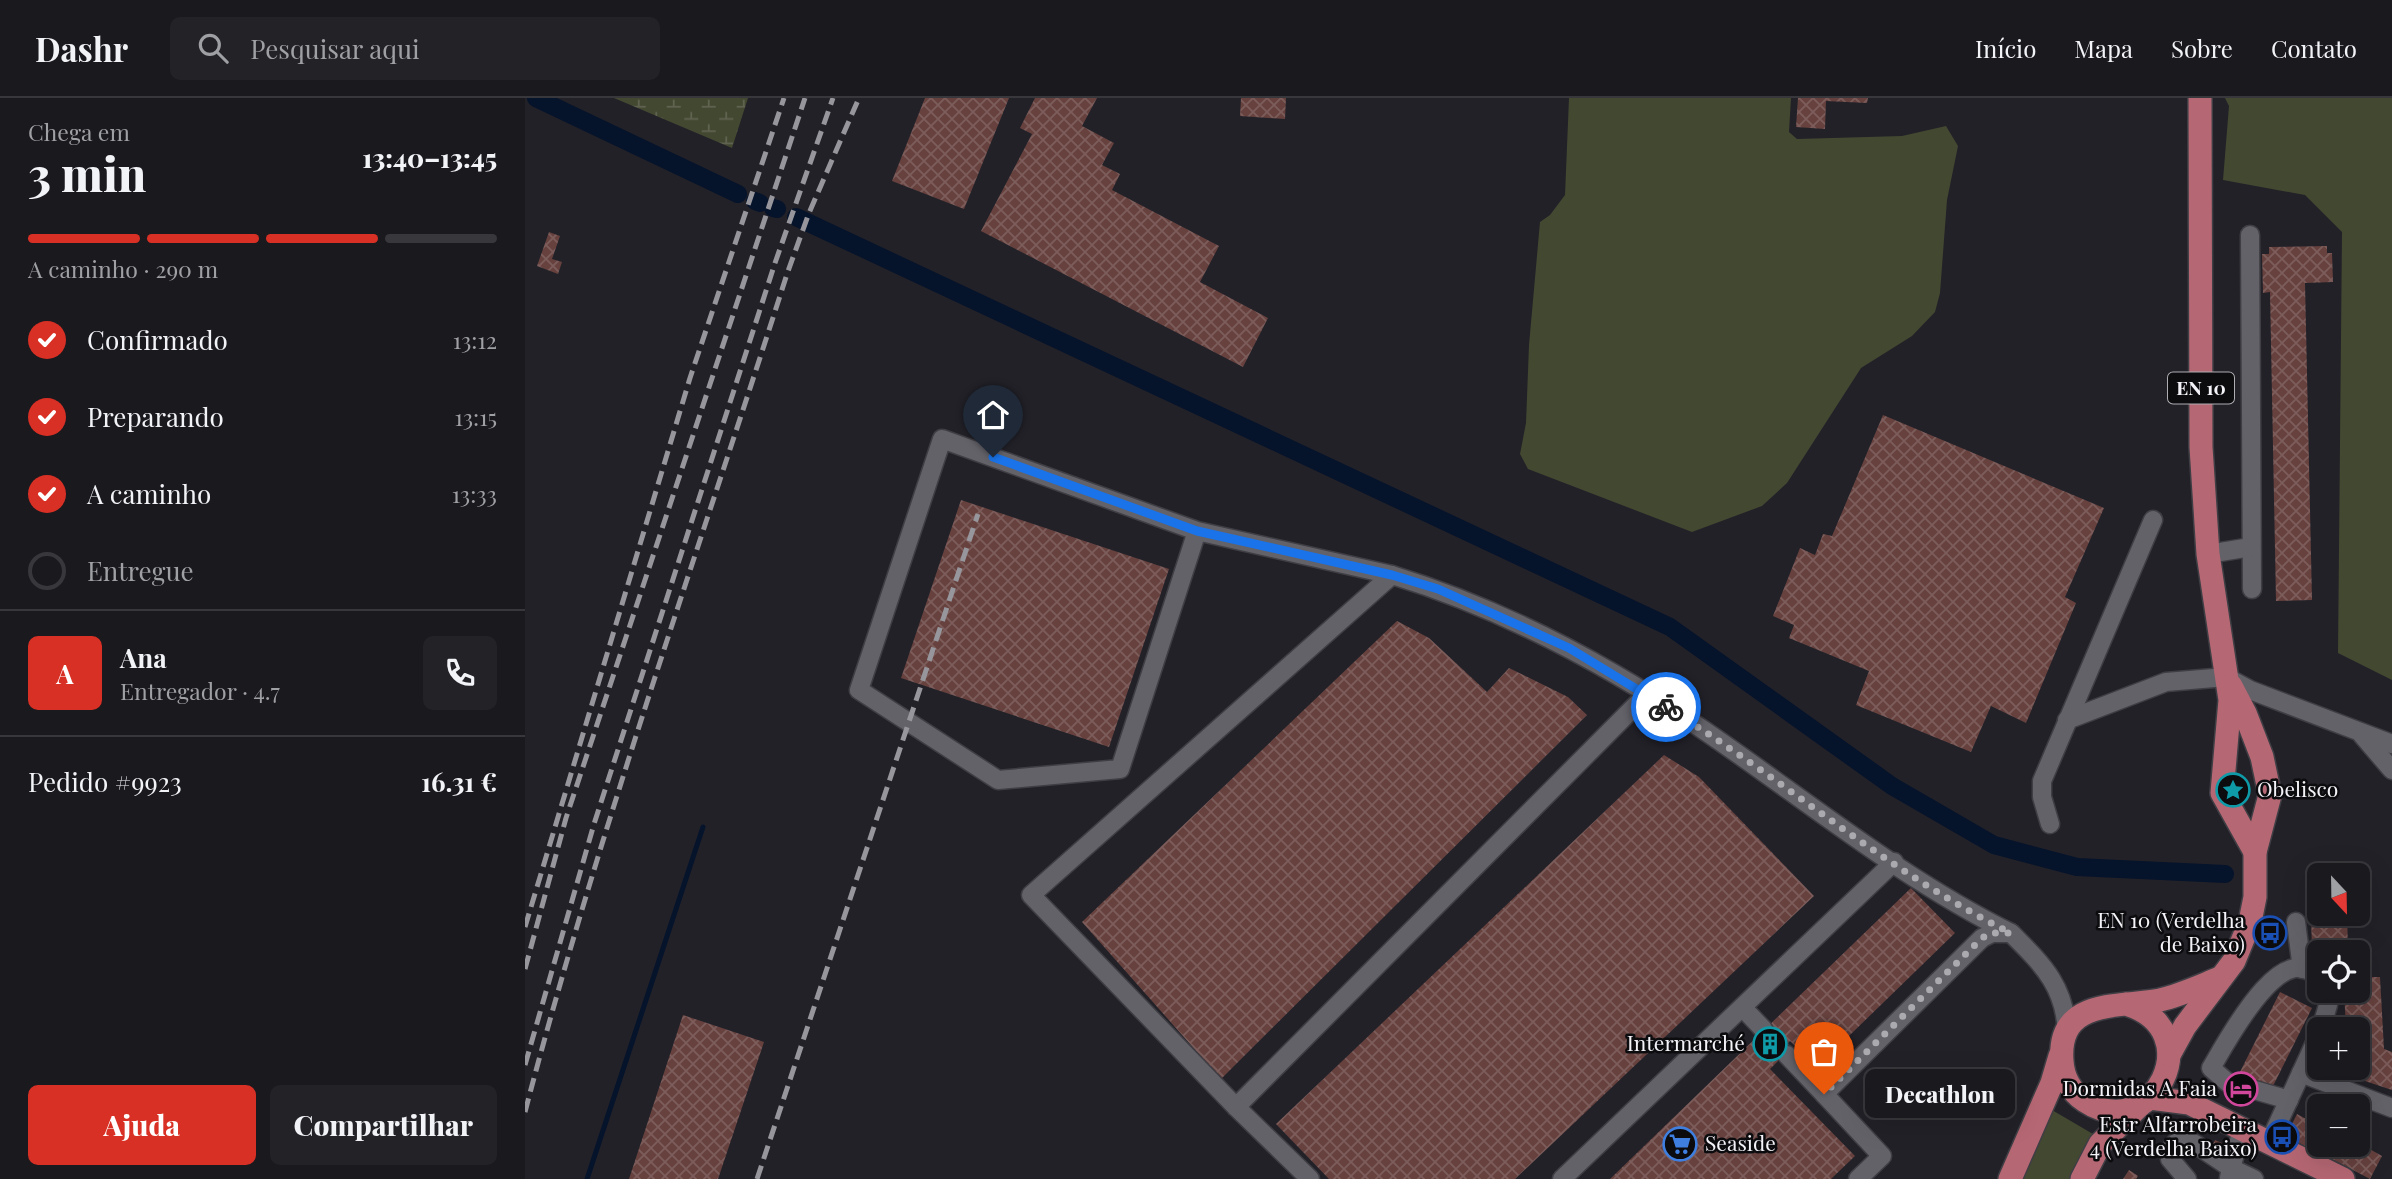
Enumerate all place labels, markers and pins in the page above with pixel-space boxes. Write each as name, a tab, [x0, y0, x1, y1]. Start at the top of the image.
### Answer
pin	[963, 385, 1023, 457]
place icon: Obelisco	[2214, 771, 2252, 809]
place label: Obelisco	[2257, 774, 2338, 802]
place label: EN 10 (Verdelha de Baixo)	[2097, 905, 2246, 957]
bus stop icon: EN 10 (Verdelha de Baixo)	[2251, 914, 2289, 952]
pin	[1794, 1022, 1854, 1094]
building icon: Intermarché	[1751, 1025, 1789, 1063]
place label: Intermarché	[1627, 1028, 1745, 1056]
callout: Decathlon	[1866, 1070, 2017, 1118]
hotel icon: Dormidas A Faia	[2222, 1070, 2260, 1108]
place label: Dormidas A Faia	[2062, 1073, 2218, 1101]
place label: Estr Alfarrobeira 4 (Verdelha Baixo)	[2090, 1109, 2258, 1161]
bus stop icon: Estr Alfarrobeira 4 (Verdelha Baixo)	[2263, 1118, 2301, 1156]
supermarket icon: Seaside	[1661, 1125, 1699, 1163]
place label: Seaside	[1705, 1128, 1776, 1156]

